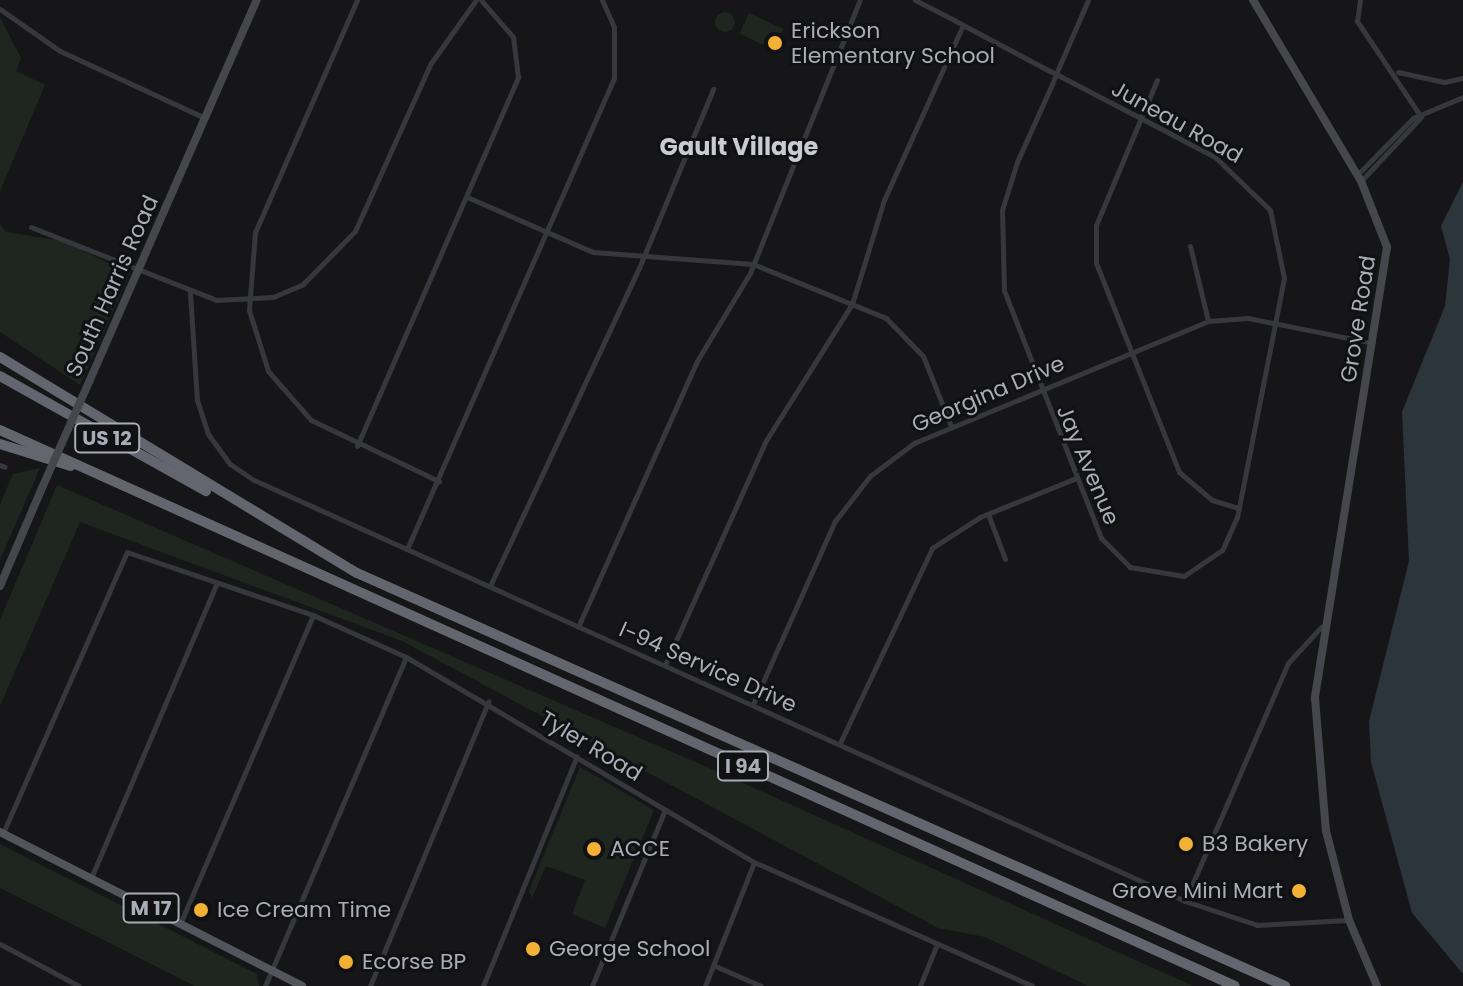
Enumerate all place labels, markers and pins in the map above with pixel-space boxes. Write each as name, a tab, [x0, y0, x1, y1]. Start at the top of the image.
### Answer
place label: Erickson Elementary School	[791, 17, 995, 68]
marker: Erickson Elementary School	[766, 34, 784, 52]
place label: B3 Bakery	[1202, 831, 1308, 857]
marker: B3 Bakery	[1177, 835, 1195, 853]
place label: ACCE	[610, 836, 670, 862]
marker: ACCE	[585, 840, 603, 858]
place label: Grove Mini Mart	[1112, 878, 1283, 904]
marker: Grove Mini Mart	[1290, 882, 1308, 900]
place label: Ice Cream Time	[217, 897, 391, 923]
marker: Ice Cream Time	[192, 901, 210, 919]
place label: George School	[549, 936, 710, 962]
marker: George School	[524, 940, 542, 958]
place label: Ecorse BP	[362, 949, 466, 975]
marker: Ecorse BP	[337, 953, 355, 971]

